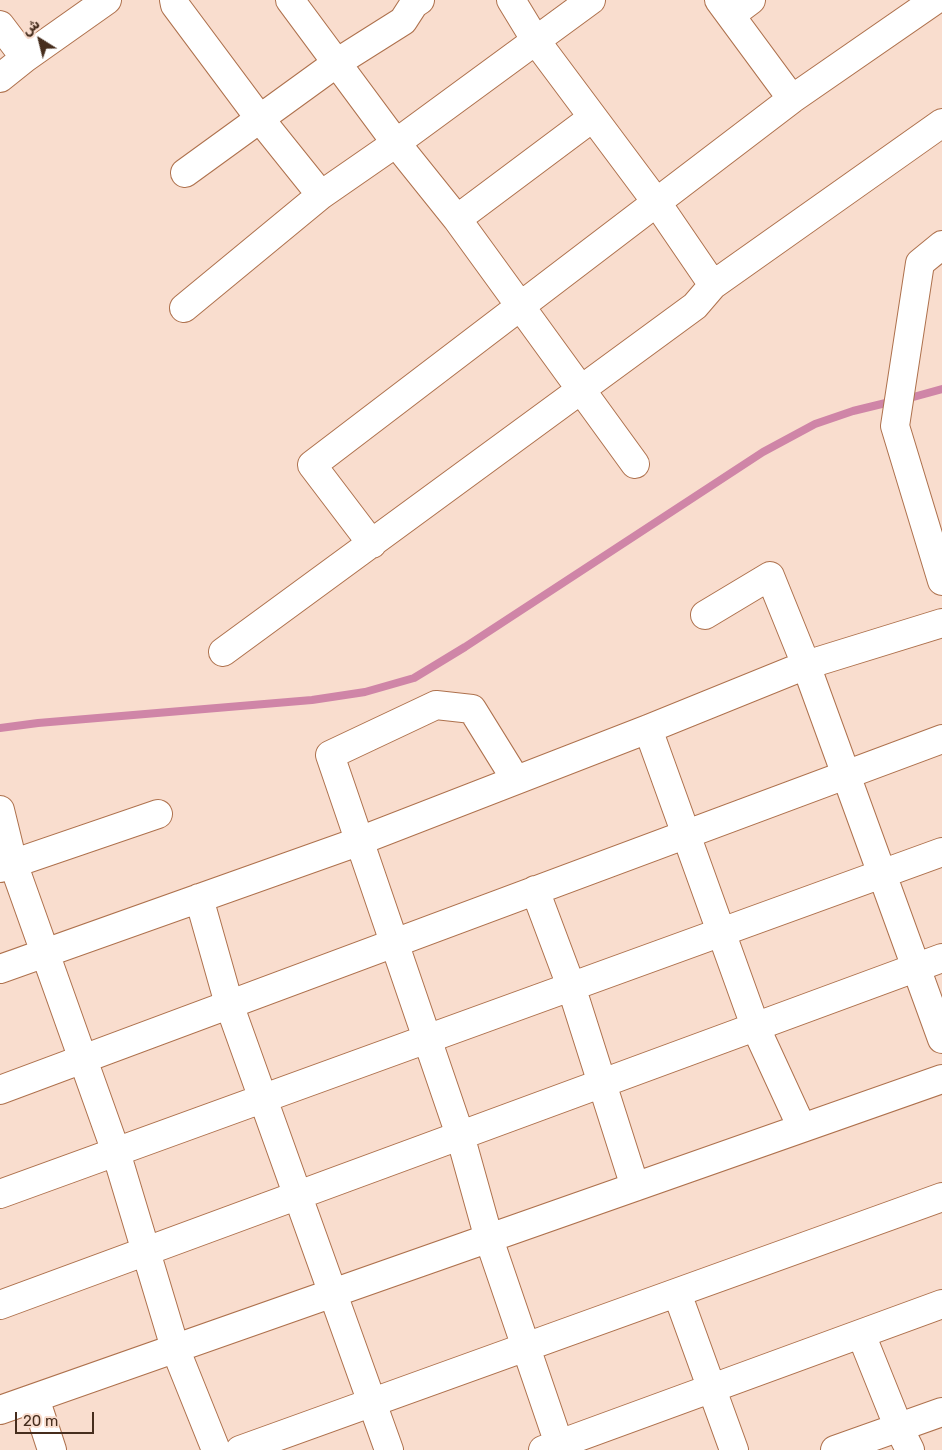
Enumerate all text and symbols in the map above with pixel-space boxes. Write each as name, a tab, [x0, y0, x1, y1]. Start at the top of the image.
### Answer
north arrow	[15, 15, 65, 65]
text: ش	[19, 15, 43, 40]
scale bar	[18, 1402, 96, 1434]
text: 20 m	[23, 1412, 58, 1430]

